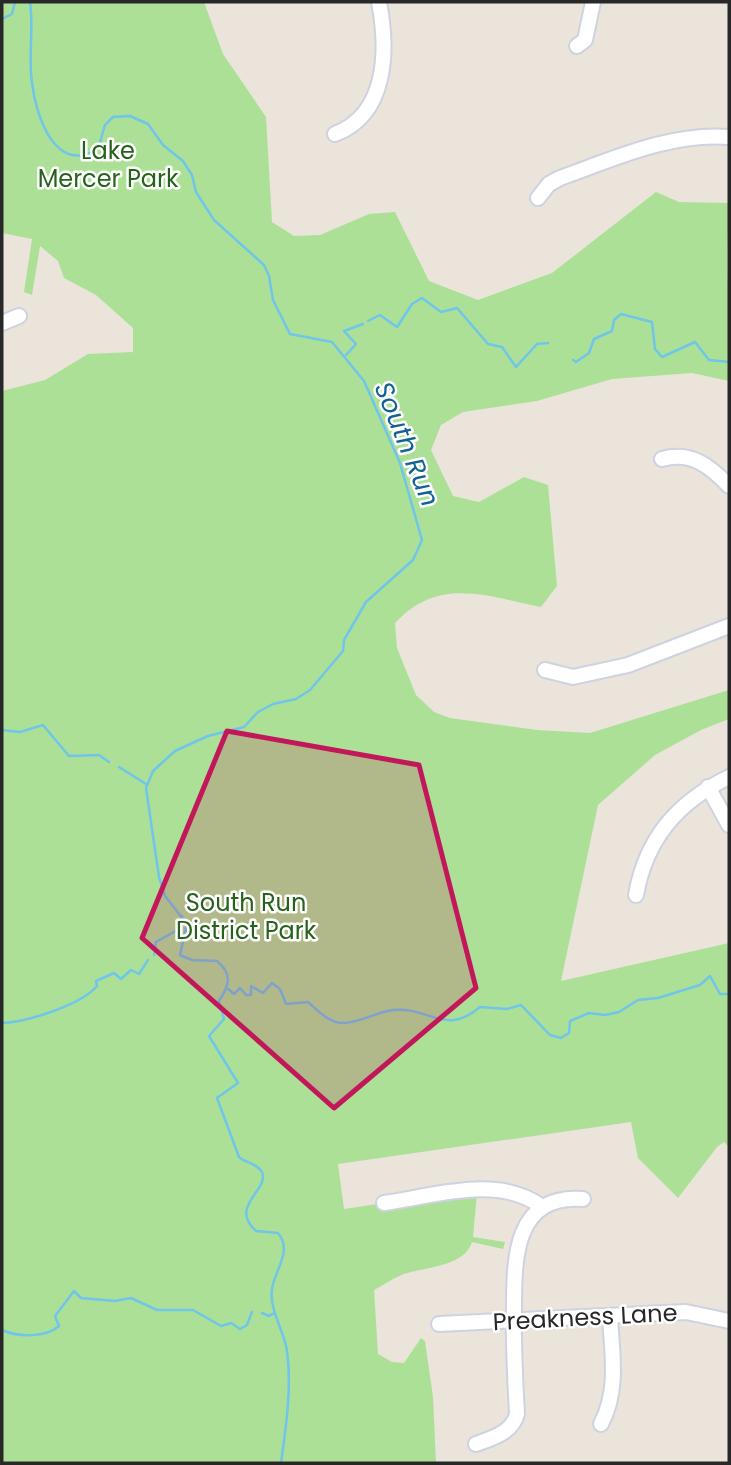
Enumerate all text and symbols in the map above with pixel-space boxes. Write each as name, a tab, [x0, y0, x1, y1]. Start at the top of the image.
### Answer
park label: Lake Mercer Park	[38, 134, 179, 195]
water label: South Run	[366, 376, 448, 512]
park label: South Run District Park	[176, 886, 317, 947]
street label: Preakness Lane	[492, 1296, 678, 1338]

